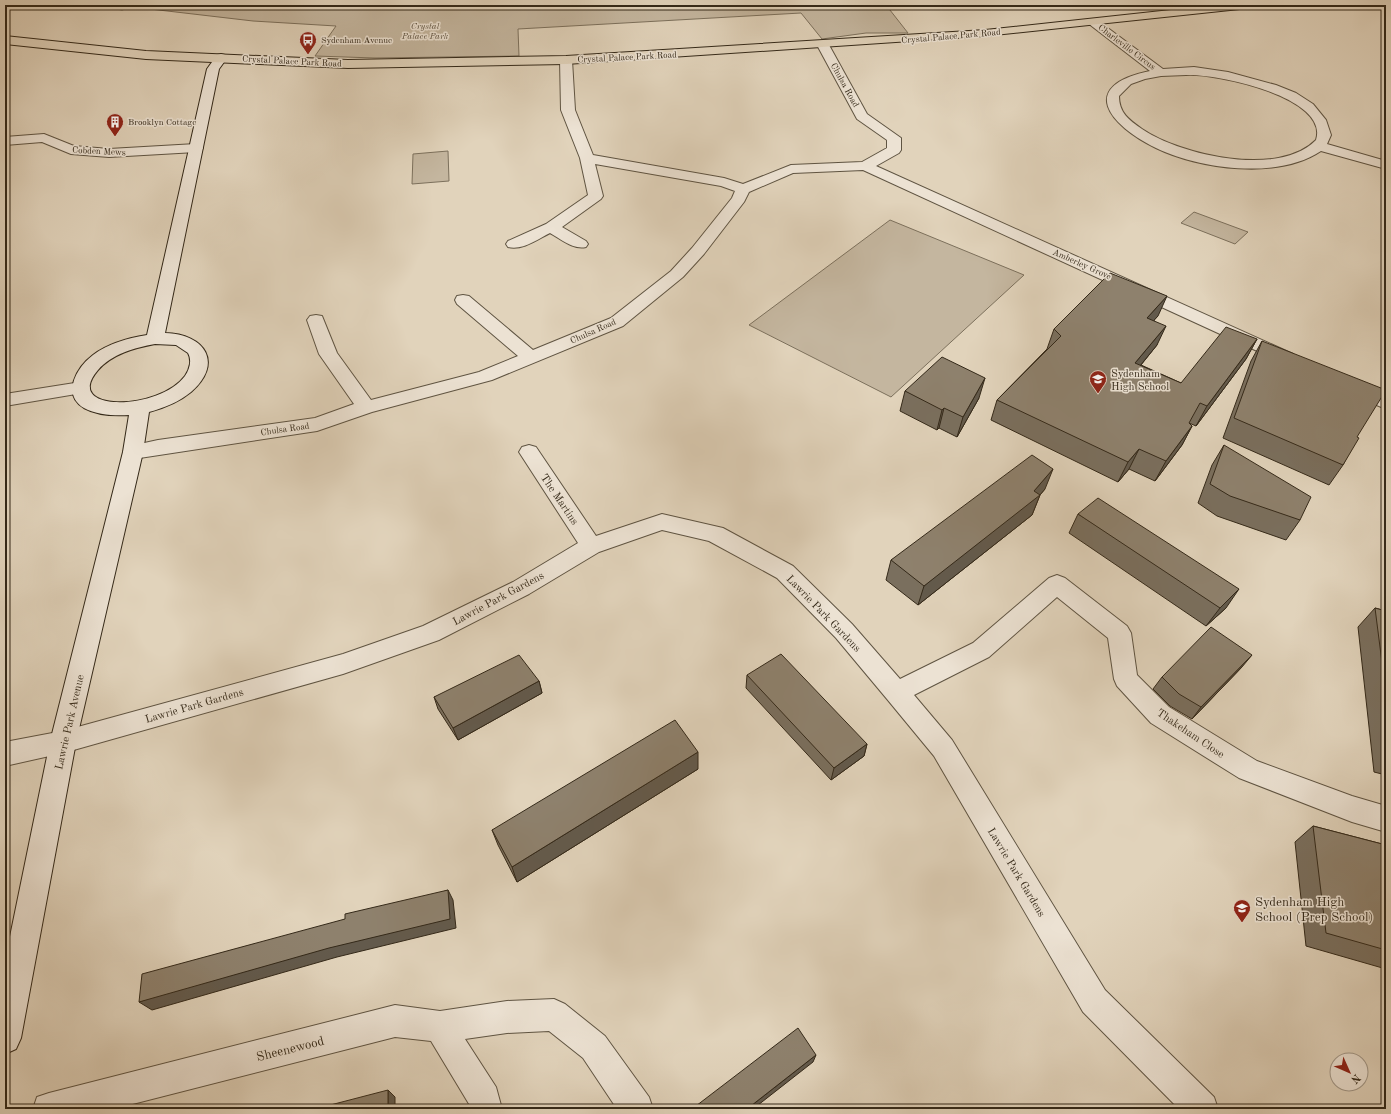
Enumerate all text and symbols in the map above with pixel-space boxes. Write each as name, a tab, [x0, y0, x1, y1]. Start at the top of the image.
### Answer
park label: Crystal Palace Park	[401, 22, 449, 41]
street label: Charleville Circus	[1096, 23, 1157, 72]
street label: Crystal Palace Park Road	[901, 28, 1001, 45]
bus stop icon: Sydenham Avenue	[298, 30, 318, 55]
place label: Sydenham Avenue	[321, 36, 392, 45]
street label: Crystal Palace Park Road	[577, 50, 677, 65]
street label: Crystal Palace Park Road	[242, 54, 342, 69]
street label: Chulsa Road	[829, 62, 861, 109]
building icon: Brooklyn Cottage	[105, 112, 125, 137]
place label: Brooklyn Cottage	[128, 118, 196, 127]
street label: Cobden Mews	[72, 146, 126, 157]
street label: Amberley Grove	[1051, 248, 1112, 281]
street label: Chulsa Road	[569, 317, 618, 346]
school or university icon: Sydenham High School	[1088, 369, 1108, 394]
place label: Sydenham High School	[1111, 369, 1169, 393]
street label: Chulsa Road	[260, 422, 310, 437]
street label: The Martins	[538, 472, 580, 527]
street label: Lawrie Park Gardens	[451, 570, 546, 628]
street label: Lawrie Park Gardens	[784, 574, 862, 655]
street label: Lawrie Park Avenue	[54, 674, 87, 771]
street label: Lawrie Park Gardens	[144, 687, 245, 726]
street label: Thakeham Close	[1154, 708, 1226, 761]
street label: Lawrie Park Gardens	[985, 826, 1047, 919]
place label: Sydenham High School (Prep School)	[1255, 896, 1373, 924]
school or university icon: Sydenham High School (Prep School)	[1232, 898, 1252, 923]
street label: Sheenewood	[255, 1035, 326, 1064]
north arrow	[1329, 1052, 1369, 1092]
text: N	[1348, 1071, 1362, 1085]

